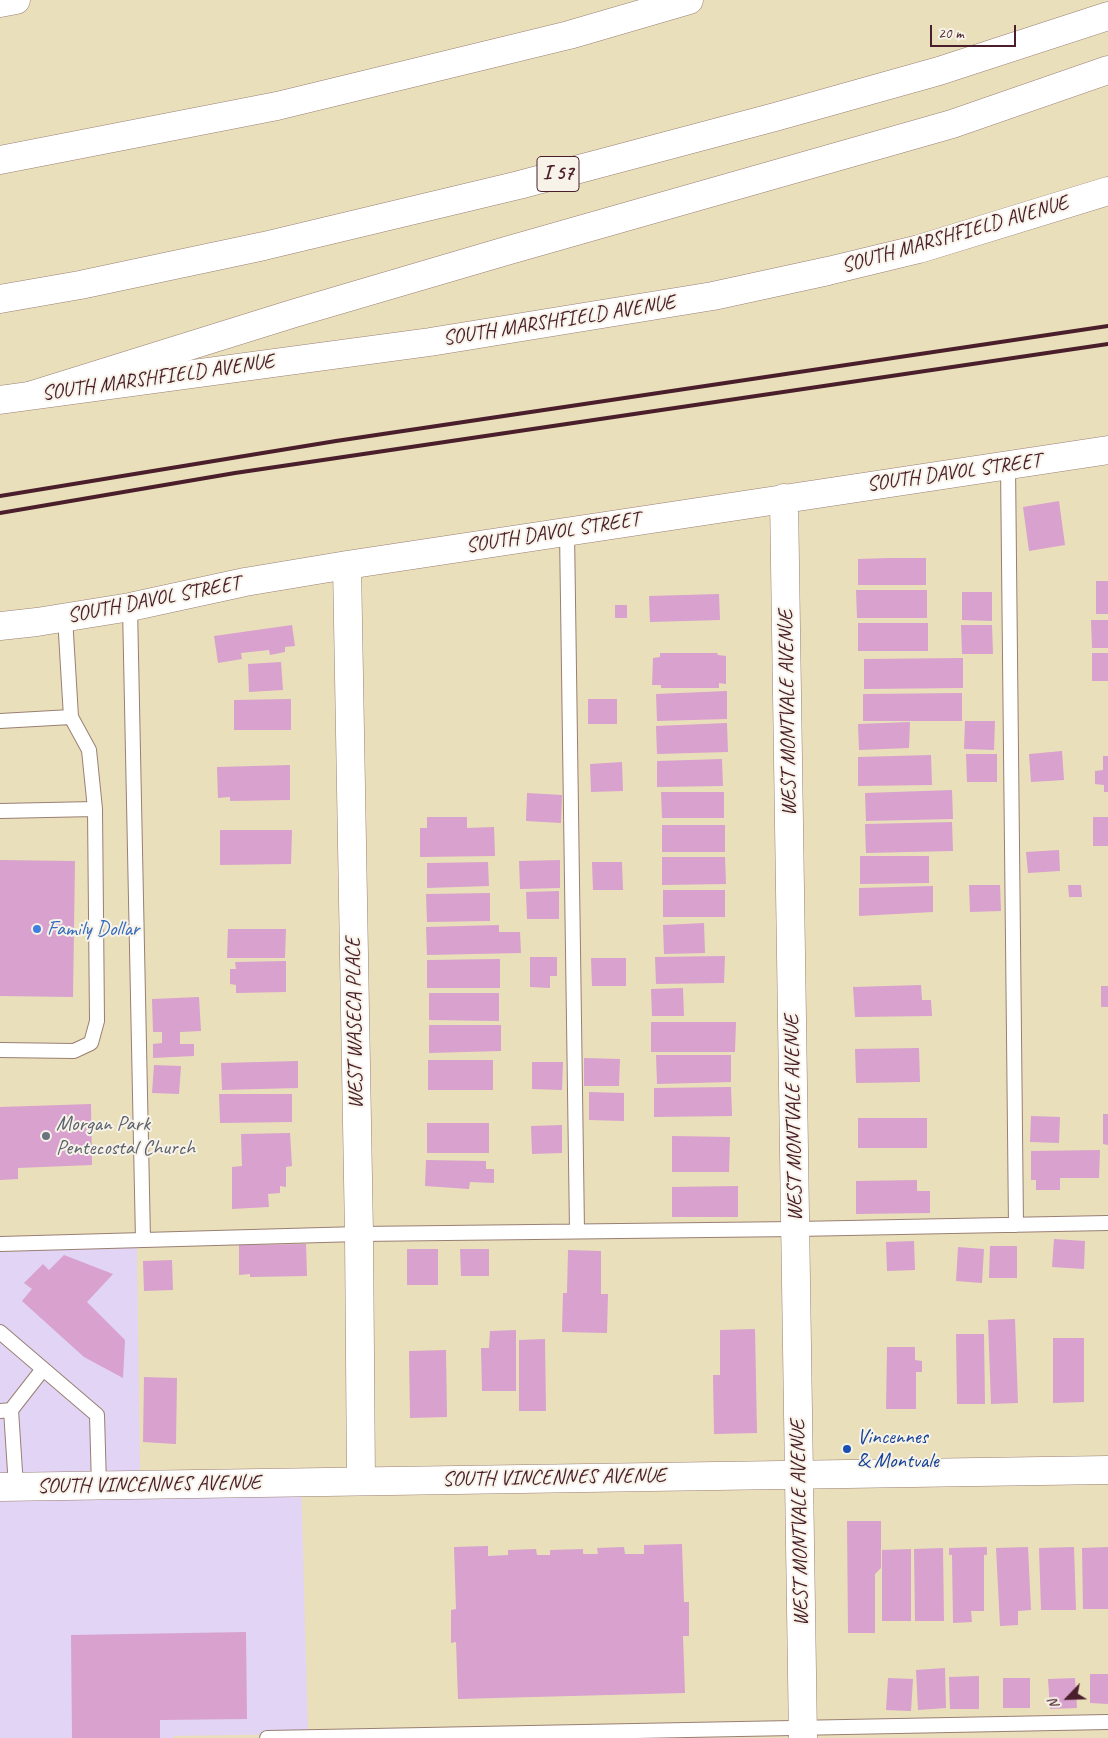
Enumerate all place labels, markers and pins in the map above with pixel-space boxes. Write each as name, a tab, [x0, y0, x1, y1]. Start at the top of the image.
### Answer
place label: Family Dollar	[47, 916, 139, 942]
marker: Family Dollar	[31, 923, 43, 935]
place label: Morgan Park Pentecostal Church	[56, 1111, 195, 1161]
marker: Morgan Park Pentecostal Church	[40, 1130, 52, 1142]
place label: Vincennes & Montvale	[857, 1424, 939, 1474]
marker: Vincennes & Montvale	[841, 1443, 853, 1455]

